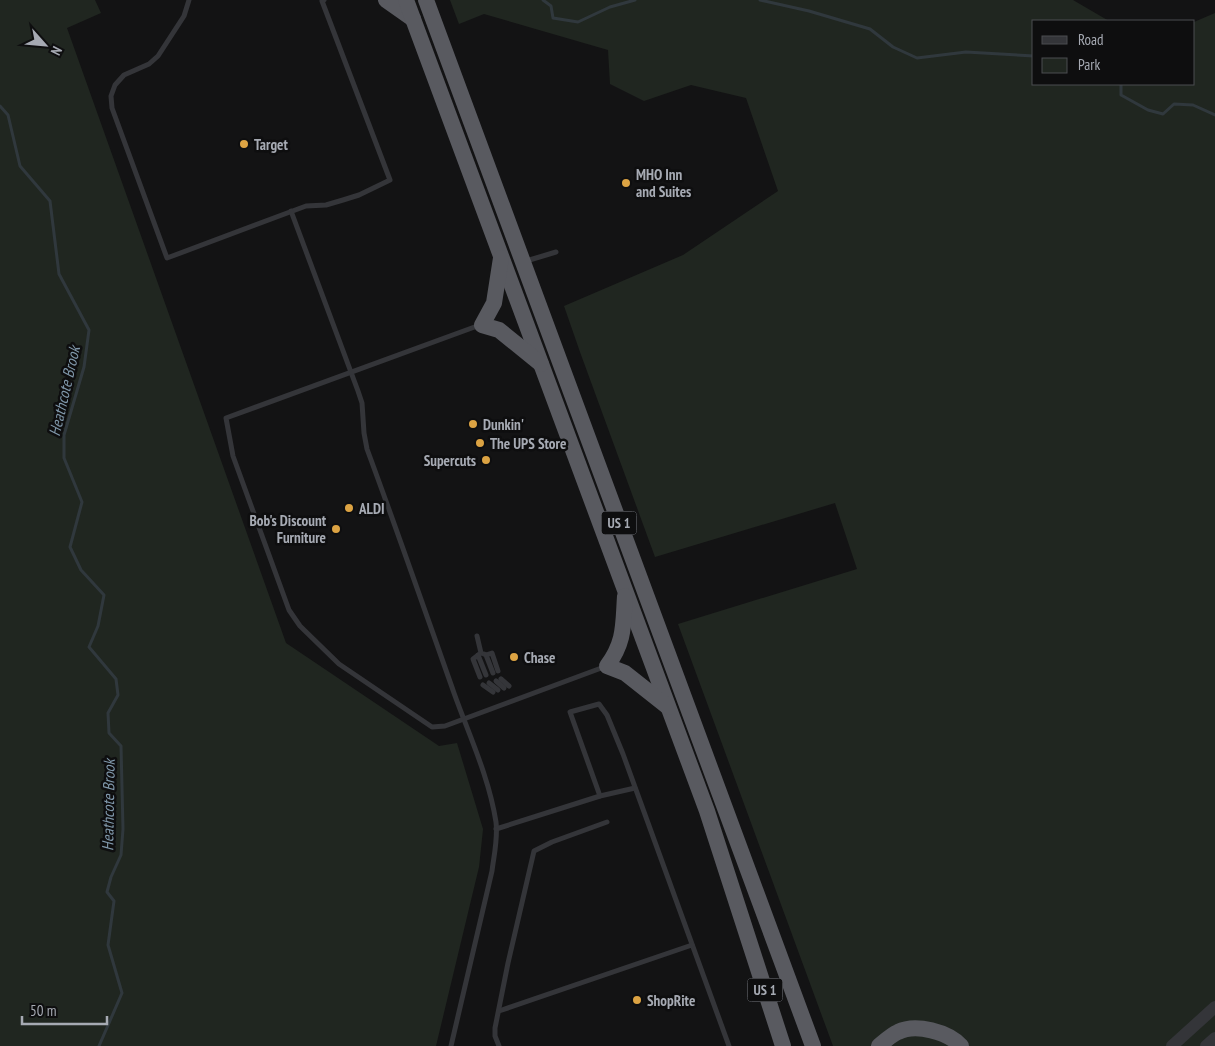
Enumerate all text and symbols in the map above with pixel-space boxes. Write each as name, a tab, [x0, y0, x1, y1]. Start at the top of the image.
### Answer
north arrow	[20, 20, 70, 70]
legend	[1032, 20, 1195, 85]
text: Road	[1078, 30, 1104, 49]
text: N	[47, 43, 66, 58]
text: Park	[1078, 55, 1100, 74]
place label: Target	[254, 135, 288, 154]
marker: Target	[238, 138, 250, 150]
place label: MHO Inn and Suites	[636, 165, 691, 201]
marker: MHO Inn and Suites	[620, 177, 632, 189]
water label: Heathcote Brook	[44, 342, 84, 438]
place label: Dunkin'	[483, 415, 524, 434]
marker: Dunkin'	[467, 418, 479, 430]
place label: The UPS Store	[490, 434, 566, 453]
marker: The UPS Store	[474, 437, 486, 449]
place label: Supercuts	[424, 451, 476, 470]
marker: Supercuts	[480, 454, 492, 466]
place label: ALDI	[358, 499, 384, 518]
marker: ALDI	[343, 502, 355, 514]
place label: Bob's Discount Furniture	[249, 511, 327, 547]
road number: US 1	[602, 512, 636, 534]
marker: Bob's Discount Furniture	[330, 523, 342, 535]
place label: Chase	[524, 648, 555, 667]
marker: Chase	[508, 651, 520, 663]
water label: Heathcote Brook	[97, 757, 119, 851]
road number: US 1	[748, 978, 782, 1002]
place label: ShopRite	[647, 991, 695, 1010]
scale bar	[22, 994, 108, 1026]
marker: ShopRite	[631, 994, 643, 1006]
text: 50 m	[30, 1001, 56, 1020]

